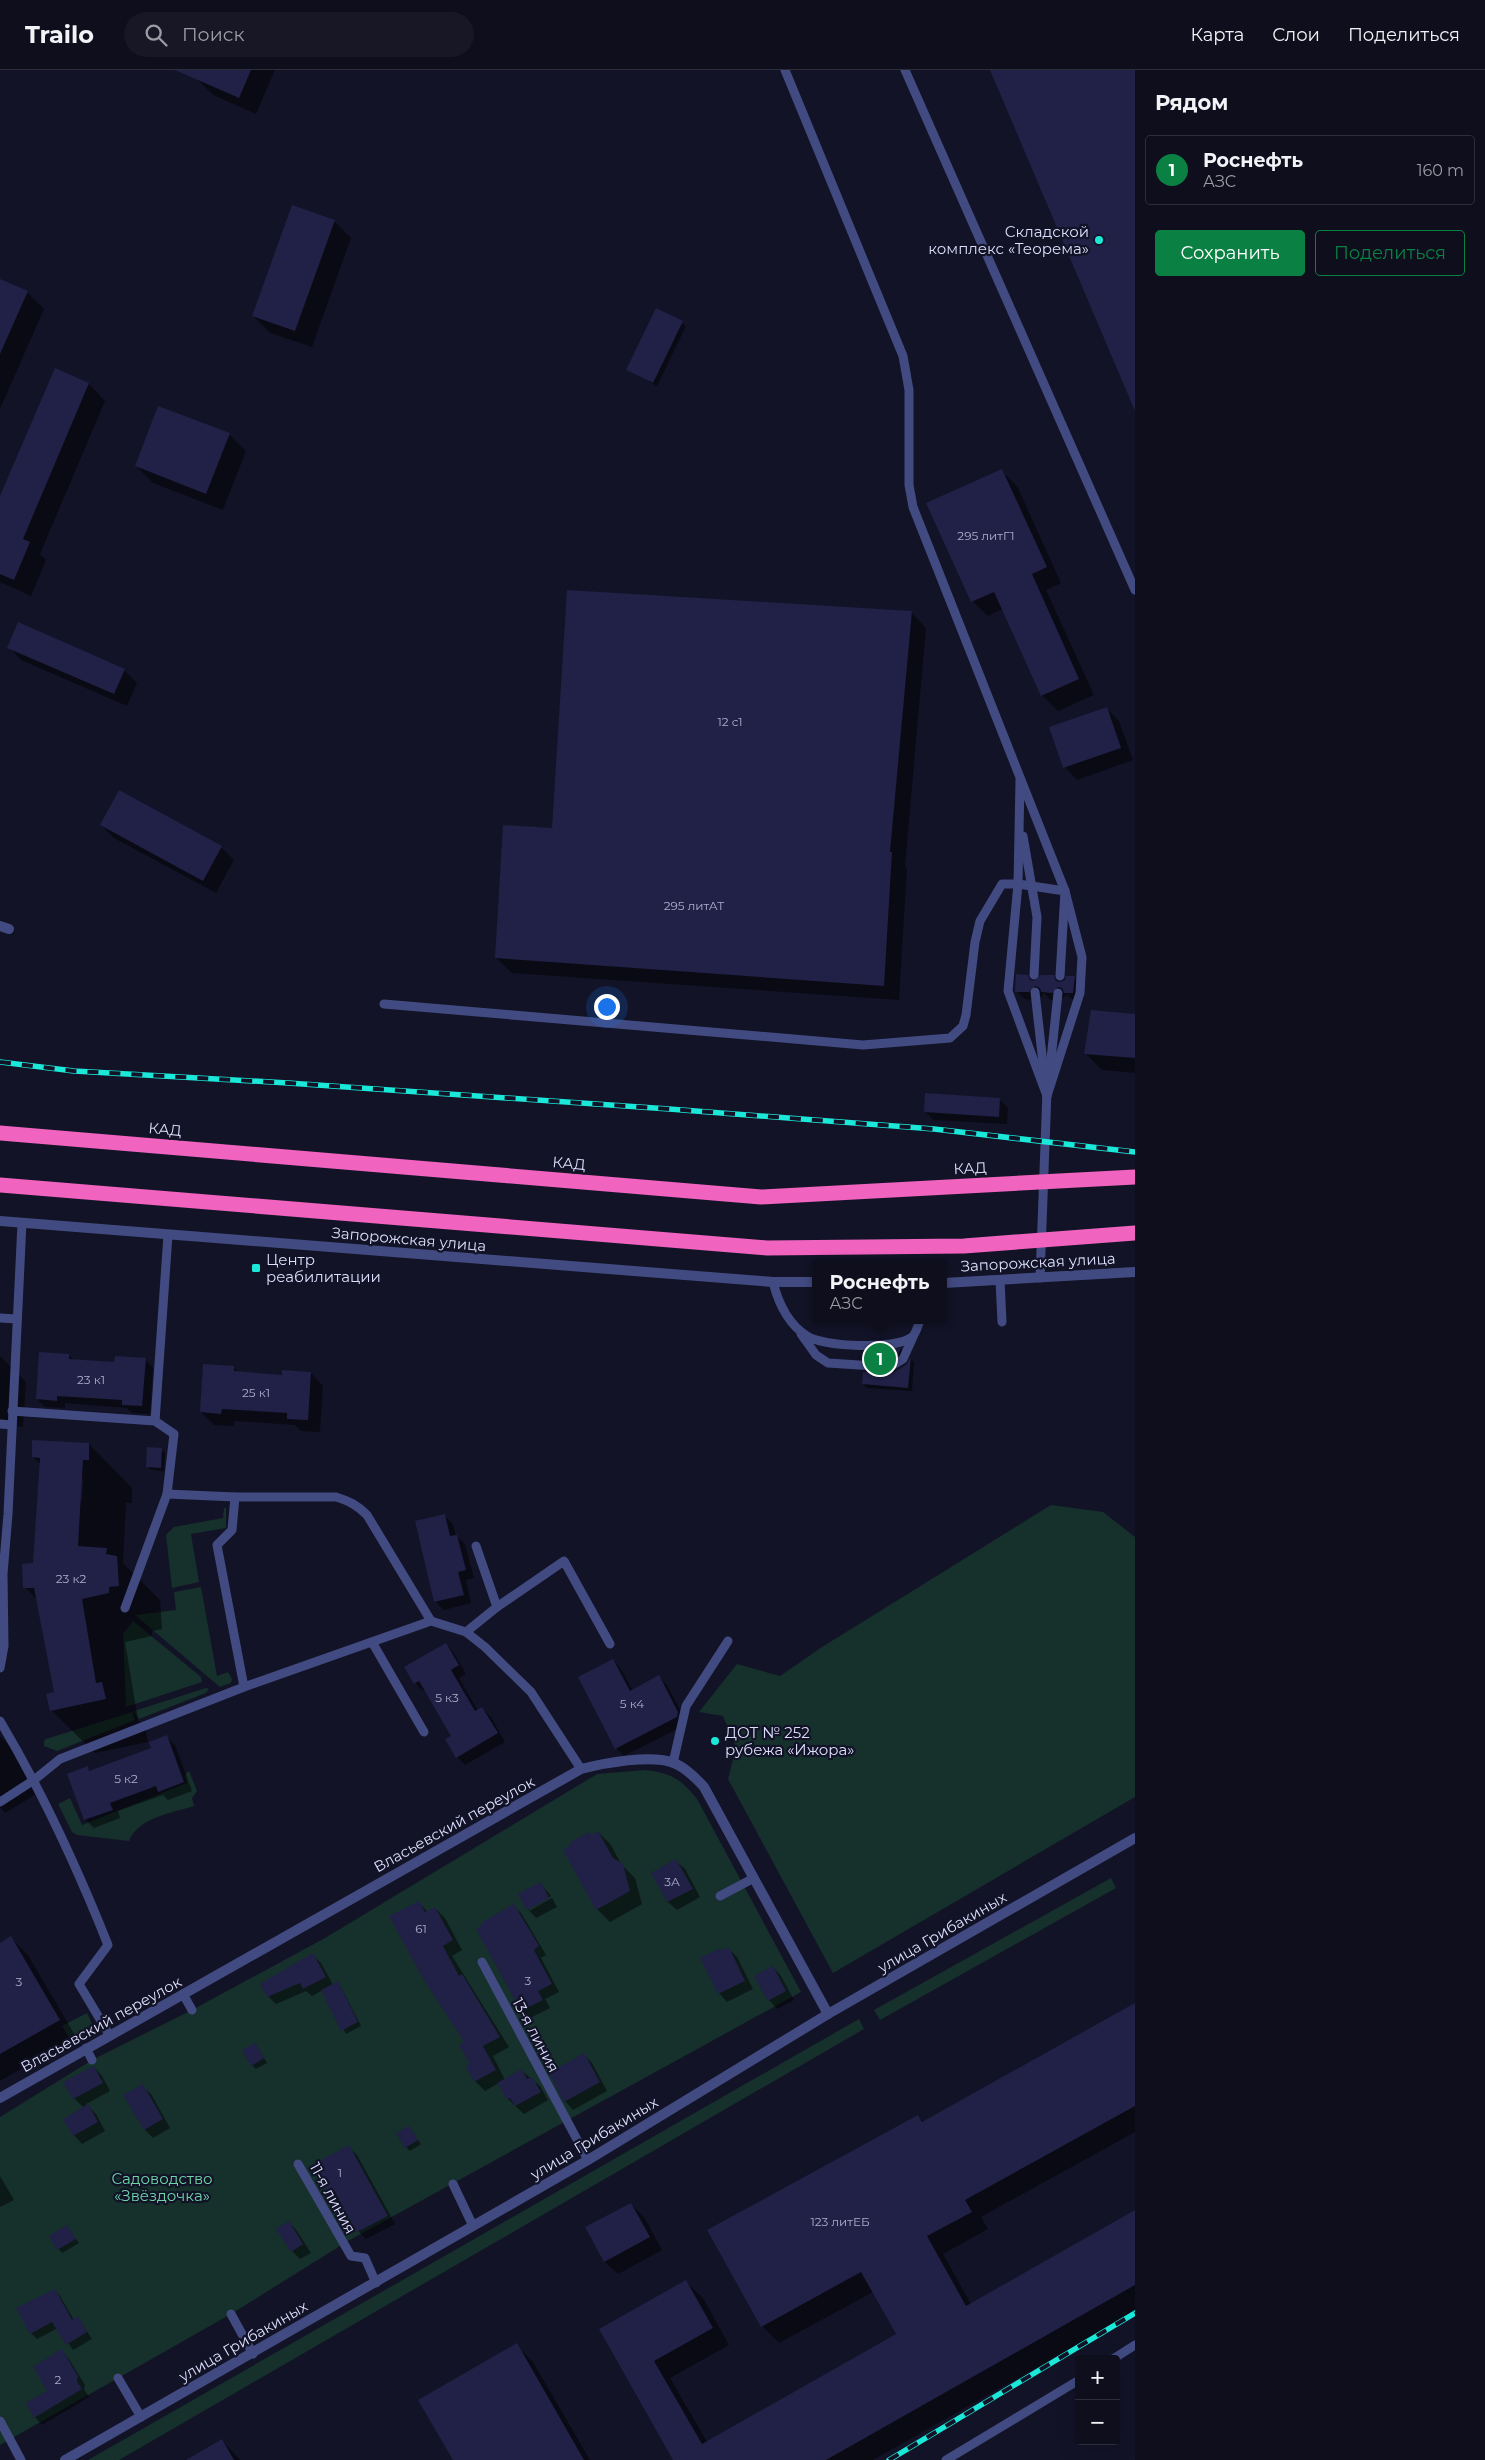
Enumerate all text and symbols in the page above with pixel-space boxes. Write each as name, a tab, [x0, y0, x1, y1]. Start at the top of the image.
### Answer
search box	[124, 12, 474, 57]
text: Trailo	[25, 20, 94, 49]
icon: search	[142, 21, 170, 49]
text: Поиск	[182, 23, 245, 46]
text: Карта	[1190, 24, 1244, 46]
text: Слои	[1272, 24, 1320, 46]
text: Поделиться	[1348, 24, 1460, 46]
text: Рядом	[1155, 90, 1228, 115]
text: Роснефть	[1203, 149, 1303, 172]
text: 1	[1169, 161, 1175, 180]
text: 160 m	[1417, 161, 1464, 180]
text: АЗС	[1203, 172, 1236, 191]
place label: Складской комплекс «Теорема»	[928, 222, 1089, 258]
button: Сохранить	[1155, 230, 1305, 276]
button: Поделиться	[1315, 230, 1465, 276]
marker: Складской комплекс «Теорема»	[1093, 234, 1105, 246]
house number: 295 литГ1	[957, 528, 1015, 543]
house number: 12 с1	[717, 714, 743, 729]
house number: 295 литАТ	[664, 898, 724, 913]
your location	[594, 994, 620, 1020]
street label: КАД	[148, 1118, 182, 1140]
street label: КАД	[552, 1152, 586, 1174]
street label: КАД	[953, 1158, 987, 1178]
street label: Запорожская улица	[331, 1223, 487, 1255]
street label: Запорожская улица	[960, 1248, 1116, 1276]
place label: Центр реабилитации	[266, 1250, 381, 1286]
popup	[812, 1259, 947, 1324]
marker: Центр реабилитации	[250, 1262, 262, 1274]
text: Роснефть	[829, 1271, 930, 1294]
text: АЗС	[829, 1294, 863, 1313]
pin: 1	[864, 1340, 896, 1378]
house number: 23 к1	[77, 1372, 105, 1387]
house number: 25 к1	[242, 1385, 270, 1400]
house number: 23 к2	[56, 1571, 86, 1586]
house number: 5 к3	[435, 1690, 459, 1705]
house number: 5 к4	[620, 1696, 644, 1711]
place label: ДОТ № 252 рубежа «Ижора»	[725, 1723, 855, 1759]
marker: ДОТ № 252 рубежа «Ижора»	[709, 1735, 721, 1747]
house number: 5 к2	[114, 1771, 138, 1786]
street label: Власьевский переулок	[370, 1772, 538, 1876]
house number: 3А	[664, 1874, 680, 1889]
street label: улица Грибакиных	[873, 1887, 1010, 1977]
house number: 61	[415, 1921, 427, 1936]
street label: Власьевский переулок	[17, 1972, 185, 2076]
house number: 3	[525, 1973, 532, 1988]
house number: 3	[16, 1974, 23, 1989]
street label: 13-я линия	[508, 1994, 564, 2076]
street label: улица Грибакиных	[526, 2092, 661, 2184]
street label: 11-я линия	[306, 2159, 360, 2237]
house number: 1	[338, 2165, 342, 2180]
park label: Садоводство «Звёздочка»	[111, 2169, 213, 2205]
house number: 123 литЕБ	[810, 2214, 870, 2229]
street label: улица Грибакиных	[174, 2296, 311, 2386]
map controls	[1075, 2355, 1120, 2445]
button: +	[1075, 2355, 1120, 2400]
house number: 2	[55, 2372, 62, 2387]
button: −	[1075, 2400, 1120, 2445]

